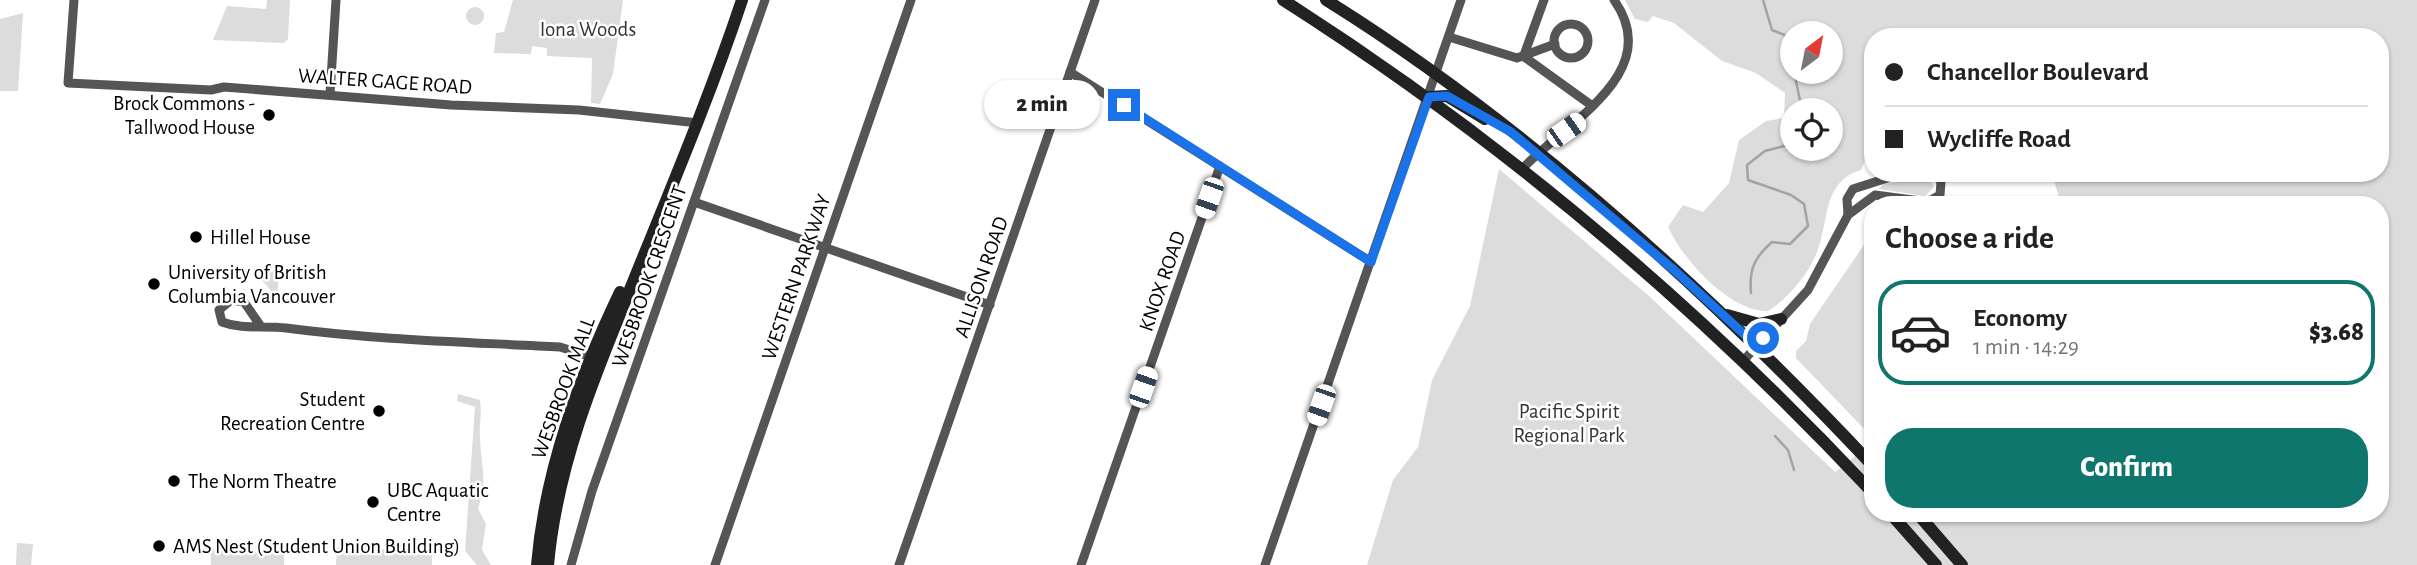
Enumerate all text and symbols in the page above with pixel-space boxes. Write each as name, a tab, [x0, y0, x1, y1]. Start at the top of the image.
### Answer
park label: Iona Woods	[540, 19, 636, 40]
north arrow	[1780, 21, 1843, 84]
map controls	[1780, 21, 1843, 161]
text: Chancellor Boulevard	[1927, 59, 2149, 85]
street label: WALTER GAGE ROAD	[297, 65, 473, 98]
callout: 2 min	[984, 80, 1100, 130]
route end	[1108, 89, 1140, 121]
place label: Brock Commons - Tallwood House	[113, 93, 255, 138]
text: 2 min	[1016, 93, 1068, 116]
button: locate	[1780, 98, 1843, 161]
marker: Brock Commons - Tallwood House	[261, 107, 277, 123]
car	[1543, 109, 1590, 151]
text: Wycliffe Road	[1927, 126, 2071, 152]
car	[1193, 175, 1226, 221]
street label: WESBROOK CRESCENT	[608, 182, 691, 370]
street label: WESTERN PARKWAY	[758, 191, 835, 363]
street label: ALLISON ROAD	[951, 214, 1012, 340]
text: Choose a ride	[1885, 222, 2054, 254]
place label: Hillel House	[210, 227, 311, 248]
street label: KNOX ROAD	[1136, 228, 1189, 334]
marker: Hillel House	[188, 229, 204, 245]
place label: University of British Columbia Vancouver	[168, 262, 335, 307]
marker: University of British Columbia Vancouver	[146, 276, 162, 292]
icon: car	[1889, 301, 1952, 364]
text: Economy	[1973, 305, 2067, 331]
street label: WESBROOK MALL	[528, 314, 599, 462]
text: $3.68	[2309, 319, 2364, 345]
route start	[1747, 322, 1779, 354]
text: 1 min · 14:29	[1973, 336, 2079, 359]
car	[1127, 364, 1160, 410]
car	[1305, 382, 1338, 428]
place label: Student Recreation Centre	[220, 389, 365, 434]
park label: Pacific Spirit Regional Park	[1513, 401, 1625, 446]
marker: Student Recreation Centre	[371, 403, 387, 419]
button: Confirm	[1885, 428, 2368, 508]
place label: The Norm Theatre	[188, 471, 337, 492]
marker: The Norm Theatre	[166, 473, 182, 489]
place label: UBC Aquatic Centre	[387, 480, 489, 525]
marker: UBC Aquatic Centre	[365, 494, 381, 510]
place label: AMS Nest (Student Union Building)	[173, 536, 460, 557]
marker: AMS Nest (Student Union Building)	[151, 538, 167, 554]

